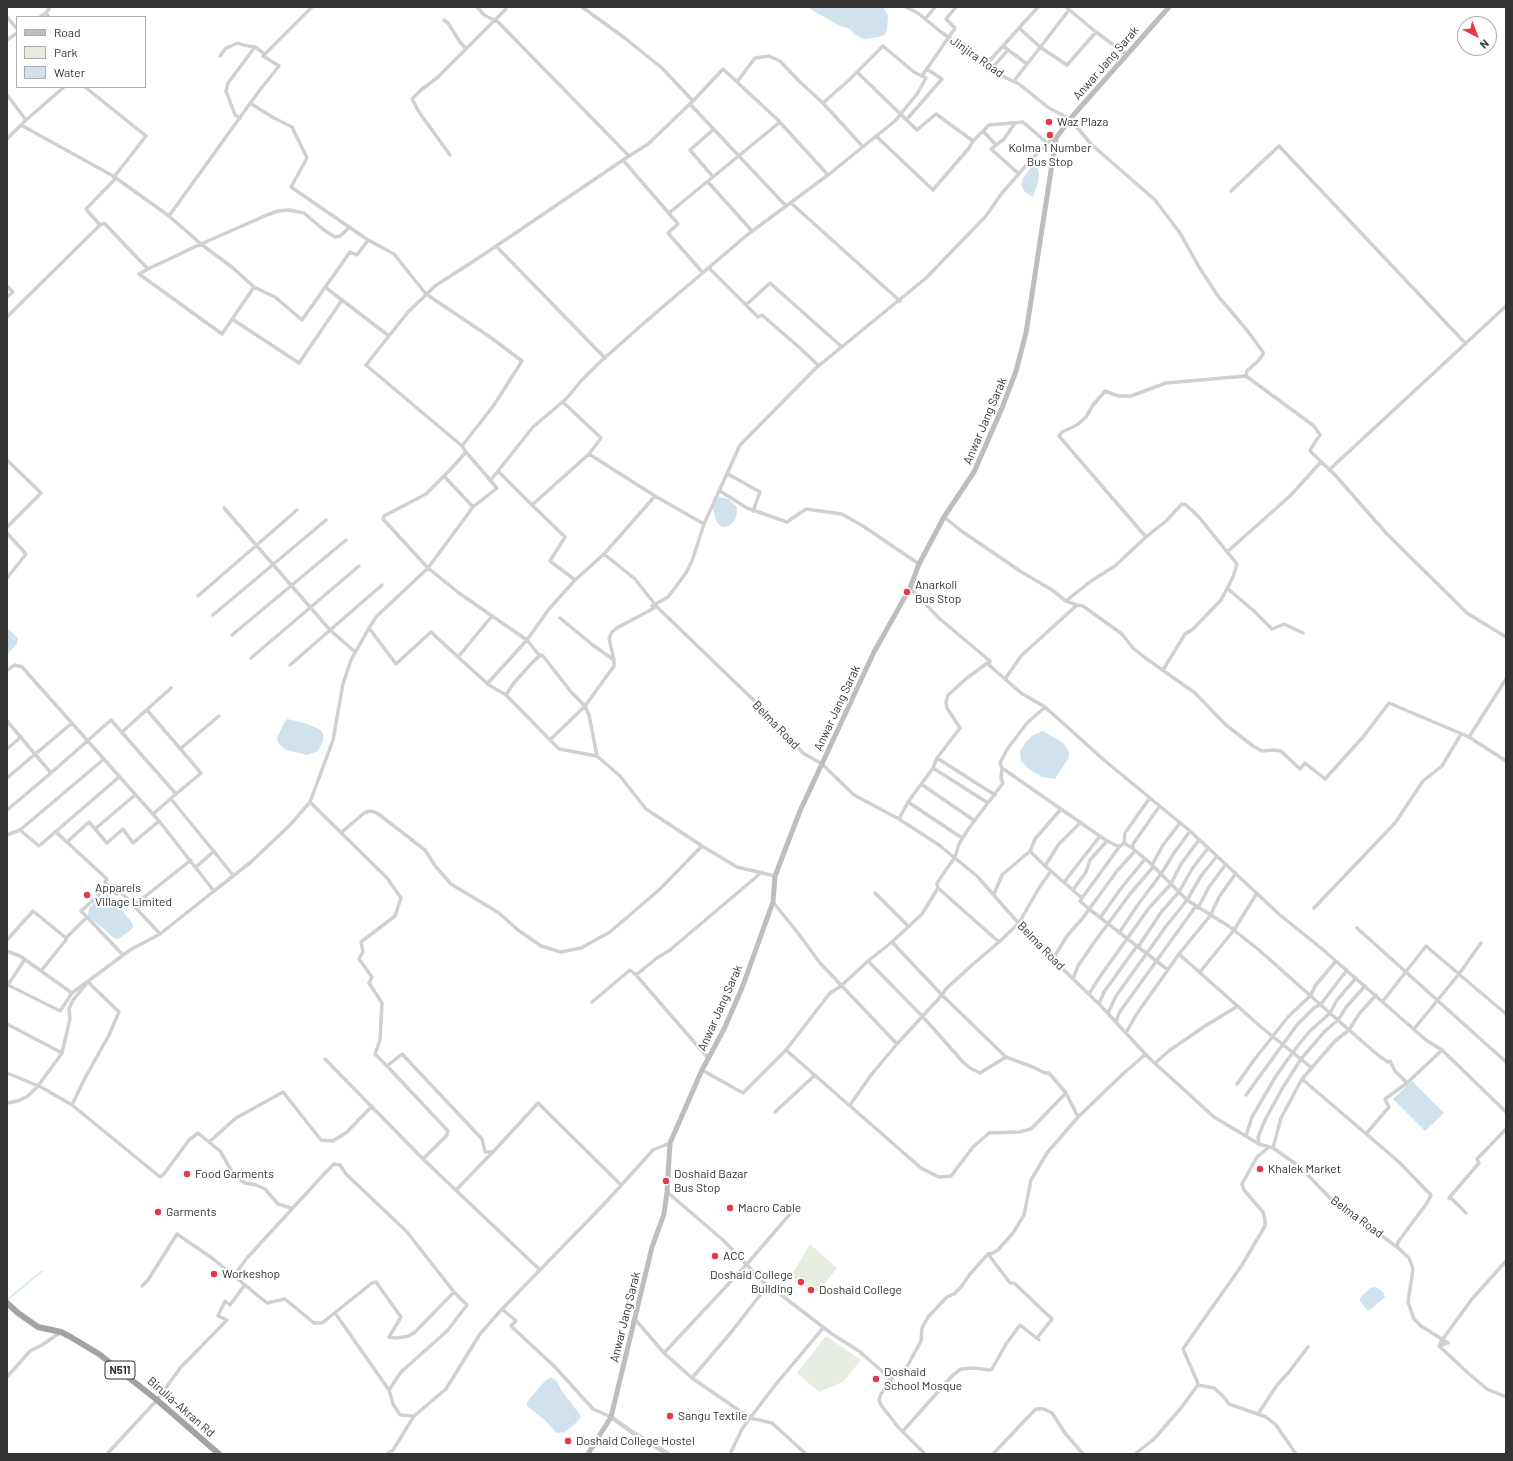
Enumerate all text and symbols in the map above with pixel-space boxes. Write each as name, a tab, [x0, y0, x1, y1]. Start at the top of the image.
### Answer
legend	[16, 16, 146, 88]
north arrow	[1457, 16, 1497, 56]
street label: Anwar Jang Sarak	[1070, 23, 1142, 103]
text: Road	[54, 25, 81, 39]
street label: Jinjira Road	[948, 33, 1006, 81]
text: N	[1478, 37, 1492, 52]
text: Park	[54, 45, 78, 59]
text: Water	[54, 65, 85, 79]
place label: Waz Plaza	[1057, 115, 1108, 129]
marker: Waz Plaza	[1044, 117, 1054, 127]
marker: Kolma 1 Number Bus Stop	[1045, 130, 1055, 140]
place label: Kolma 1 Number Bus Stop	[1008, 141, 1092, 169]
street label: Anwar Jang Sarak	[960, 375, 1010, 467]
place label: Anarkoli Bus Stop	[915, 578, 961, 606]
marker: Anarkoli Bus Stop	[902, 587, 912, 597]
street label: Anwar Jang Sarak	[811, 663, 863, 753]
street label: Belma Road	[749, 698, 803, 752]
place label: Apparels Village Limited	[95, 881, 172, 909]
marker: Apparels Village Limited	[82, 890, 92, 900]
street label: Belma Road	[1014, 919, 1068, 973]
street label: Anwar Jang Sarak	[695, 963, 745, 1053]
place label: Khalek Market	[1268, 1162, 1341, 1176]
marker: Khalek Market	[1255, 1164, 1265, 1174]
place label: Food Garments	[195, 1167, 274, 1181]
place label: Doshaid Bazar Bus Stop	[674, 1167, 748, 1195]
marker: Food Garments	[182, 1169, 192, 1179]
marker: Doshaid Bazar Bus Stop	[661, 1176, 671, 1186]
street label: Belma Road	[1328, 1193, 1386, 1241]
place label: Macro Cable	[738, 1201, 801, 1215]
marker: Macro Cable	[725, 1203, 735, 1213]
place label: Garments	[166, 1205, 217, 1219]
marker: Garments	[153, 1207, 163, 1217]
place label: ACC	[723, 1249, 745, 1263]
marker: ACC	[710, 1251, 720, 1261]
place label: Workeshop	[222, 1267, 280, 1281]
place label: Doshaid College Building	[710, 1268, 793, 1296]
marker: Workeshop	[209, 1269, 219, 1279]
street label: Anwar Jang Sarak	[607, 1270, 643, 1364]
marker: Doshaid College Building	[796, 1277, 806, 1287]
place label: Doshaid College	[819, 1283, 902, 1297]
marker: Doshaid College	[806, 1285, 816, 1295]
road number: N511	[105, 1361, 135, 1379]
place label: Doshaid School Mosque	[884, 1365, 962, 1393]
street label: Birulia-Akran Rd	[144, 1374, 218, 1440]
marker: Doshaid School Mosque	[871, 1374, 881, 1384]
place label: Sangu Textile	[678, 1409, 747, 1423]
marker: Sangu Textile	[665, 1411, 675, 1421]
place label: Doshaid College Hostel	[576, 1434, 695, 1448]
marker: Doshaid College Hostel	[563, 1436, 573, 1446]

